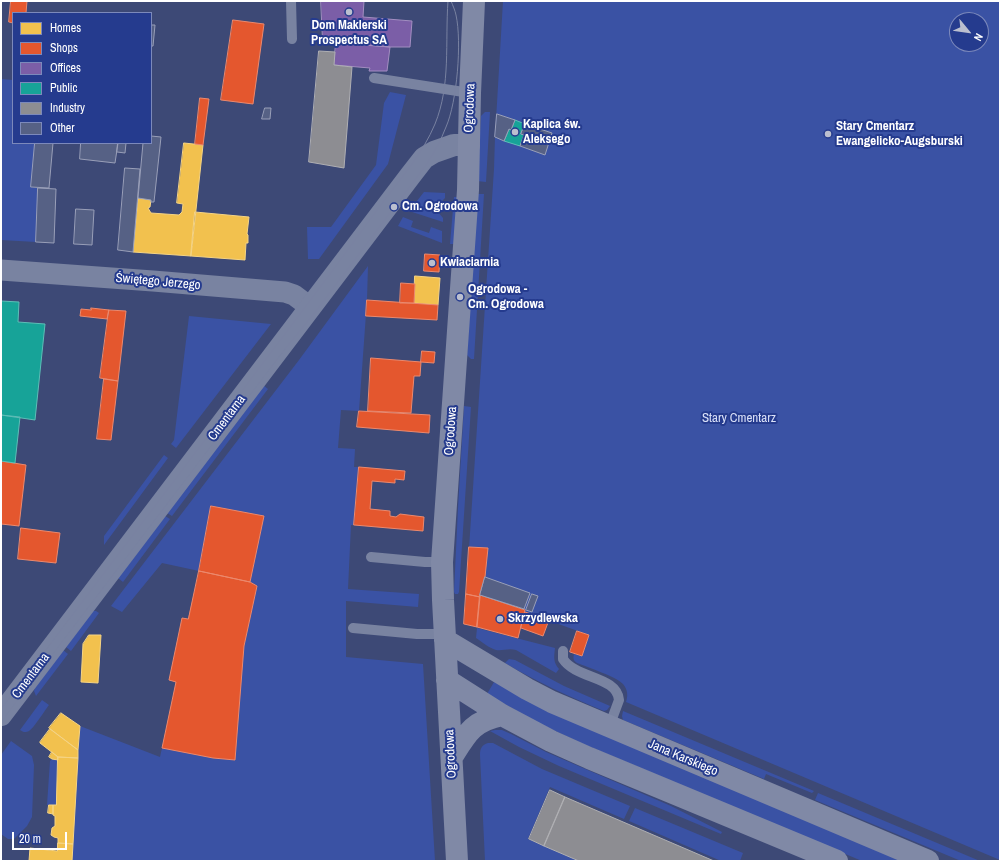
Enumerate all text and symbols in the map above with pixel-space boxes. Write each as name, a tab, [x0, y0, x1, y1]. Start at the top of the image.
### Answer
marker: Dom Maklerski Prospectus SA	[344, 7, 354, 17]
legend	[12, 12, 152, 144]
north arrow	[949, 12, 989, 52]
place label: Dom Maklerski Prospectus SA	[311, 18, 387, 49]
text: Homes	[50, 20, 81, 36]
text: N	[971, 31, 986, 44]
text: Shops	[50, 40, 78, 56]
text: Offices	[50, 60, 81, 76]
text: Public	[50, 80, 77, 96]
street label: Ogrodowa	[461, 83, 479, 133]
text: Industry	[50, 100, 85, 116]
place label: Kaplica św. Aleksego	[523, 117, 581, 148]
place label: Stary Cmentarz Ewangelicko-Augsburski	[836, 119, 963, 150]
text: Other	[50, 120, 75, 136]
marker: Kaplica św. Aleksego	[510, 127, 520, 137]
marker: Stary Cmentarz Ewangelicko-Augsburski	[823, 129, 833, 139]
place label: Cm. Ogrodowa	[402, 199, 478, 215]
marker: Cm. Ogrodowa	[389, 202, 399, 212]
place label: Kwiaciarnia	[440, 255, 499, 271]
marker: Kwiaciarnia	[427, 258, 437, 268]
street label: Świętego Jerzego	[115, 271, 201, 293]
place label: Ogrodowa - Cm. Ogrodowa	[468, 282, 544, 313]
marker: Ogrodowa - Cm. Ogrodowa	[455, 292, 465, 302]
street label: Cmentarna	[205, 392, 249, 444]
street label: Ogrodowa	[442, 406, 460, 456]
park label: Stary Cmentarz	[702, 411, 776, 427]
place label: Skrzydlewska	[508, 611, 578, 627]
marker: Skrzydlewska	[495, 614, 505, 624]
street label: Cmentarna	[9, 650, 53, 702]
street label: Ogrodowa	[442, 729, 460, 779]
street label: Jana Karskiego	[646, 736, 720, 780]
scale bar	[14, 824, 69, 850]
text: 20 m	[19, 831, 41, 847]

